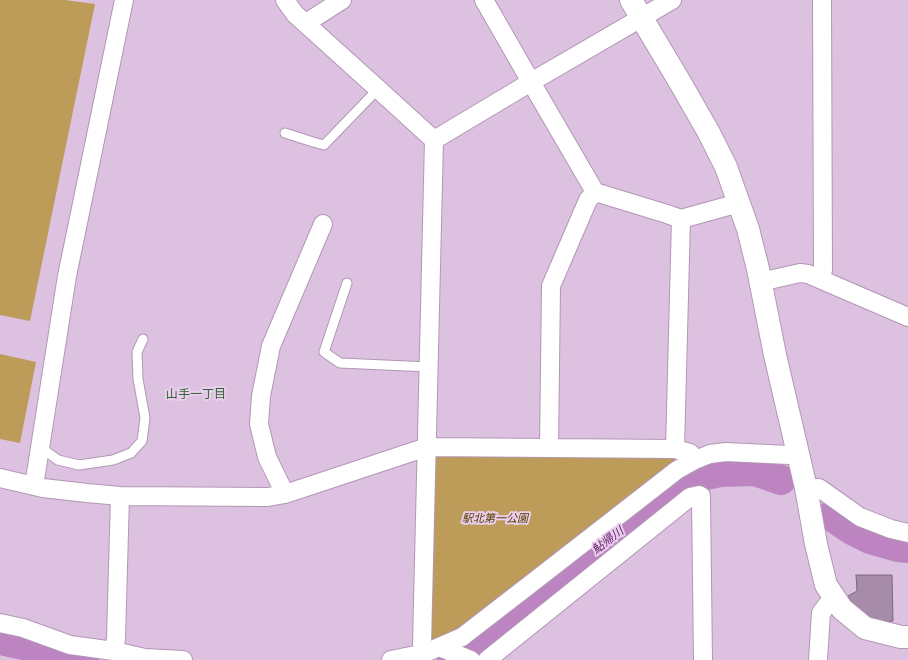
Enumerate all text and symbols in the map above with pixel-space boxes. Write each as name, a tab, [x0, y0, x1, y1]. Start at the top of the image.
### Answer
district label: 山手一丁目	[166, 388, 226, 402]
park label: 駅北第一公園	[462, 512, 528, 526]
water label: 鮎帰川	[589, 524, 627, 558]

